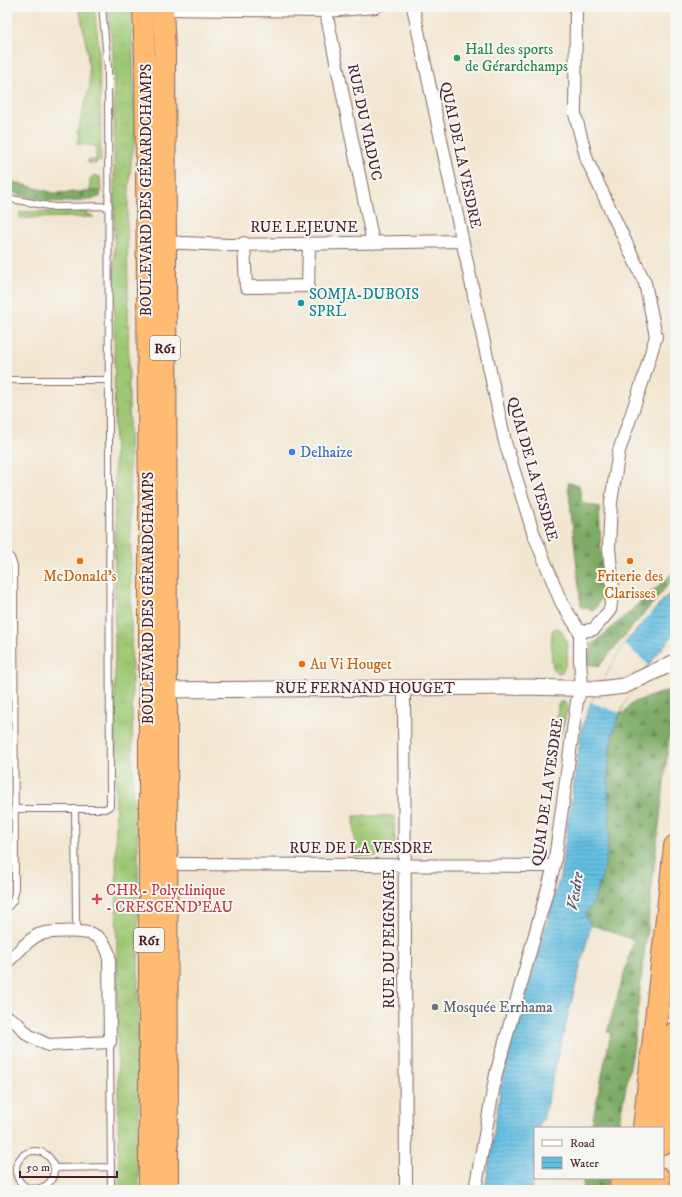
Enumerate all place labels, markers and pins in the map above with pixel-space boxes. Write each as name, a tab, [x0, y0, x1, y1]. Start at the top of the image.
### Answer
place label: Hall des sports de Gérardchamps	[465, 40, 568, 76]
marker: Hall des sports de Gérardchamps	[452, 53, 462, 63]
place label: SOMJA-DUBOIS SPRL	[309, 285, 419, 321]
marker: SOMJA-DUBOIS SPRL	[296, 298, 306, 308]
place label: Delhaize	[300, 443, 353, 462]
marker: Delhaize	[287, 447, 297, 457]
marker: McDonald's	[75, 556, 85, 566]
marker: Friterie des Clarisses	[625, 556, 635, 566]
place label: McDonald's	[43, 567, 117, 586]
place label: Friterie des Clarisses	[597, 567, 663, 603]
place label: Au Vi Houget	[310, 655, 392, 674]
marker: Au Vi Houget	[297, 659, 307, 669]
place label: CHR - Polyclinique - CRESCEND'EAU	[106, 881, 234, 917]
marker: CHR - Polyclinique - CRESCEND'EAU	[91, 893, 103, 905]
place label: Mosquée Errhama	[443, 998, 553, 1017]
marker: Mosquée Errhama	[430, 1002, 440, 1012]

